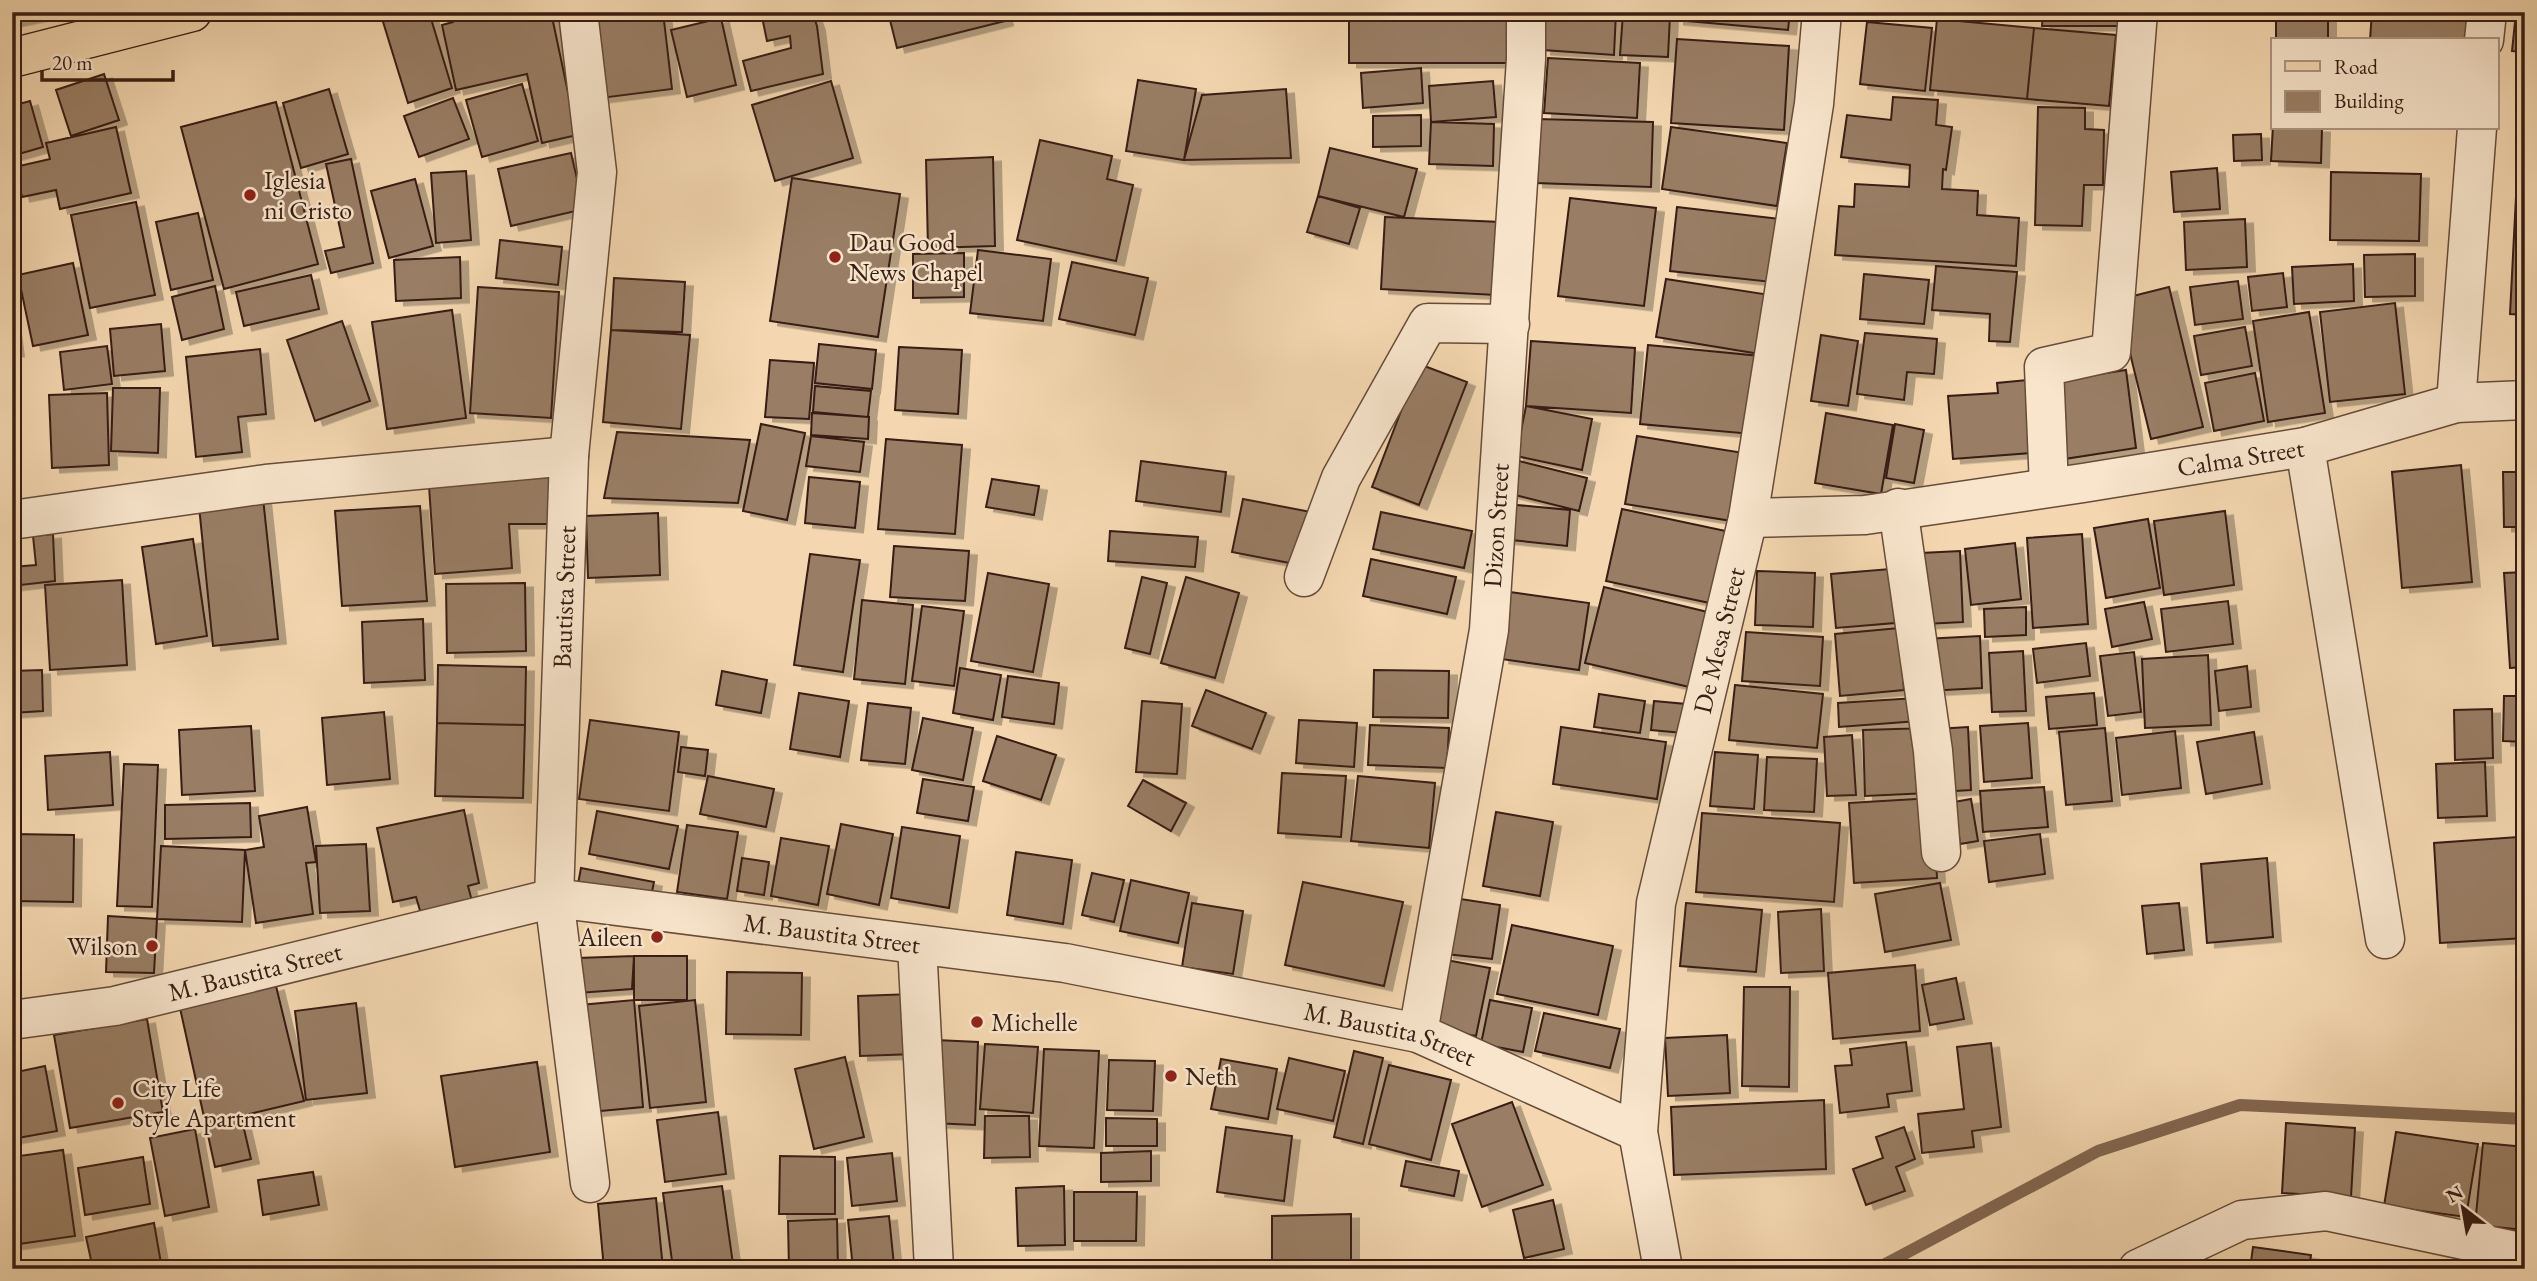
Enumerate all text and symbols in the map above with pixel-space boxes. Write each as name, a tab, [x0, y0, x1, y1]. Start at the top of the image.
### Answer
scale bar	[42, 38, 173, 82]
legend	[2271, 38, 2498, 130]
text: 20 m	[52, 49, 93, 76]
text: Road	[2334, 53, 2378, 80]
text: Building	[2334, 87, 2404, 114]
place label: Iglesia ni Cristo	[264, 163, 352, 227]
marker: Iglesia ni Cristo	[242, 187, 258, 203]
place label: Dau Good News Chapel	[849, 225, 983, 289]
marker: Dau Good News Chapel	[827, 249, 843, 265]
street label: Calma Street	[2175, 430, 2306, 484]
street label: Dizon Street	[1475, 462, 1517, 589]
street label: Bautista Street	[545, 525, 583, 669]
street label: De Mesa Street	[1685, 564, 1753, 717]
street label: M. Baustita Street	[741, 905, 922, 961]
place label: Aileen	[578, 920, 643, 954]
place label: Wilson	[67, 929, 138, 963]
marker: Aileen	[649, 929, 665, 945]
street label: M. Baustita Street	[164, 934, 345, 1009]
marker: Wilson	[144, 938, 160, 954]
street label: M. Baustita Street	[1301, 994, 1481, 1074]
place label: Michelle	[991, 1005, 1078, 1039]
marker: Michelle	[969, 1014, 985, 1030]
place label: Neth	[1185, 1059, 1237, 1093]
marker: Neth	[1163, 1068, 1179, 1084]
place label: City Life Style Apartment	[132, 1071, 296, 1135]
marker: City Life Style Apartment	[110, 1095, 126, 1111]
north arrow	[2428, 1172, 2498, 1242]
text: N	[2441, 1179, 2468, 1209]

